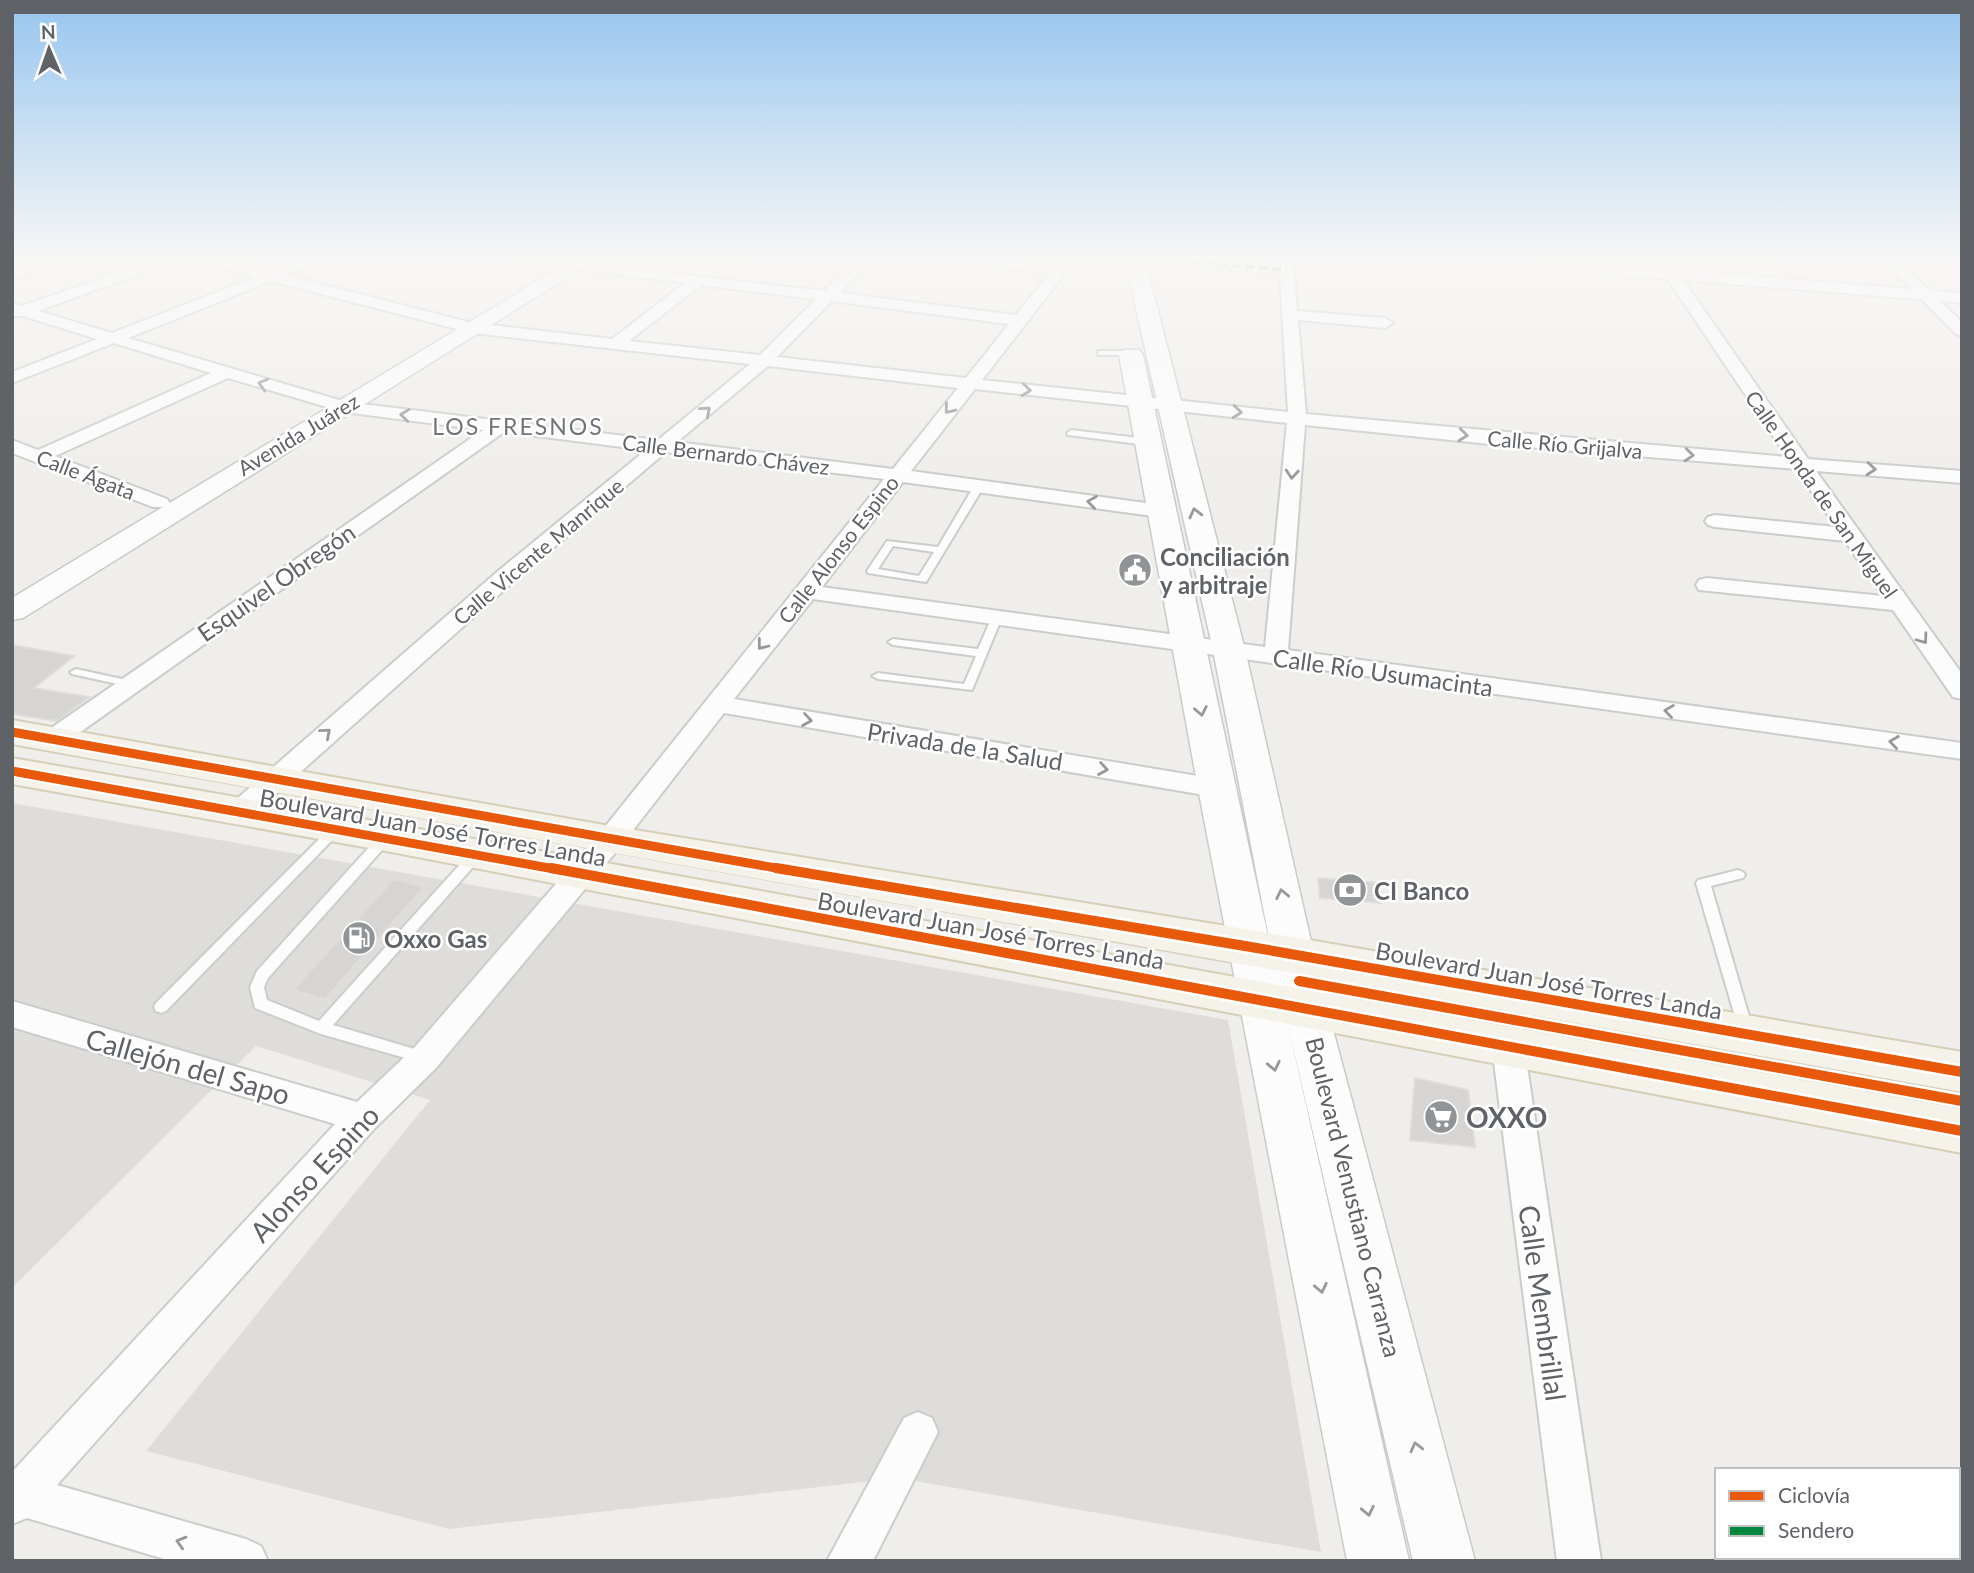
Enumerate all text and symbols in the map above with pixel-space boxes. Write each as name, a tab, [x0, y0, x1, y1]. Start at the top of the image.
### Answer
north arrow	[14, 14, 84, 84]
text: N	[41, 20, 56, 43]
one-way arrow	[257, 378, 269, 393]
one-way arrow	[1021, 383, 1032, 398]
street label: Calle Honda de San Miguel	[1741, 385, 1903, 603]
street label: Avenida Juárez	[233, 388, 363, 480]
one-way arrow	[945, 400, 957, 413]
one-way arrow	[1231, 404, 1242, 419]
one-way arrow	[399, 407, 411, 422]
one-way arrow	[697, 407, 710, 419]
district label: LOS FRESNOS	[432, 412, 604, 440]
street label: Calle Río Grijalva	[1486, 425, 1644, 463]
one-way arrow	[1458, 427, 1469, 442]
street label: Calle Bernardo Chávez	[621, 429, 831, 479]
street label: Calle Ágata	[33, 444, 139, 504]
one-way arrow	[1684, 447, 1695, 462]
one-way arrow	[1866, 461, 1877, 476]
one-way arrow	[1284, 468, 1299, 480]
street label: Calle Alonso Espino	[773, 470, 904, 628]
street label: Calle Vicente Manrique	[448, 473, 628, 629]
one-way arrow	[1087, 495, 1098, 510]
one-way arrow	[1188, 507, 1203, 519]
street label: Esquivel Obregón	[192, 517, 360, 647]
place label: Conciliación y arbitraje	[1160, 542, 1290, 599]
public building icon: Conciliación y arbitraje	[1116, 551, 1154, 589]
one-way arrow	[1915, 631, 1927, 643]
one-way arrow	[758, 637, 771, 649]
street label: Calle Río Usumacinta	[1271, 642, 1495, 702]
one-way arrow	[1663, 704, 1675, 719]
one-way arrow	[1193, 705, 1208, 717]
one-way arrow	[801, 712, 812, 727]
street label: Privada de la Salud	[865, 716, 1065, 776]
one-way arrow	[318, 728, 331, 741]
one-way arrow	[1888, 735, 1900, 750]
one-way arrow	[1098, 761, 1109, 776]
street label: Boulevard Juan José Torres Landa	[257, 782, 609, 872]
bank icon: CI Banco	[1331, 871, 1369, 909]
place label: CI Banco	[1374, 876, 1469, 905]
street label: Boulevard Juan José Torres Landa	[815, 885, 1167, 975]
one-way arrow	[1275, 888, 1290, 900]
fuel station icon: Oxxo Gas	[340, 919, 378, 957]
place label: Oxxo Gas	[384, 924, 487, 953]
street label: Boulevard Juan José Torres Landa	[1373, 935, 1725, 1025]
street label: Callejón del Sapo	[82, 1021, 294, 1111]
street label: Boulevard Venustiano Carranza	[1300, 1034, 1408, 1360]
one-way arrow	[1265, 1060, 1280, 1072]
street label: Alonso Espino	[242, 1098, 386, 1248]
supermarket icon: OXXO	[1422, 1098, 1460, 1136]
place label: OXXO	[1466, 1100, 1547, 1134]
street label: Calle Membrillal	[1512, 1203, 1574, 1403]
one-way arrow	[1312, 1282, 1327, 1294]
one-way arrow	[1410, 1441, 1424, 1453]
legend	[1715, 1468, 1960, 1559]
text: Ciclovía	[1778, 1482, 1850, 1507]
one-way arrow	[1359, 1505, 1374, 1517]
text: Sendero	[1778, 1517, 1854, 1542]
one-way arrow	[175, 1535, 187, 1550]

